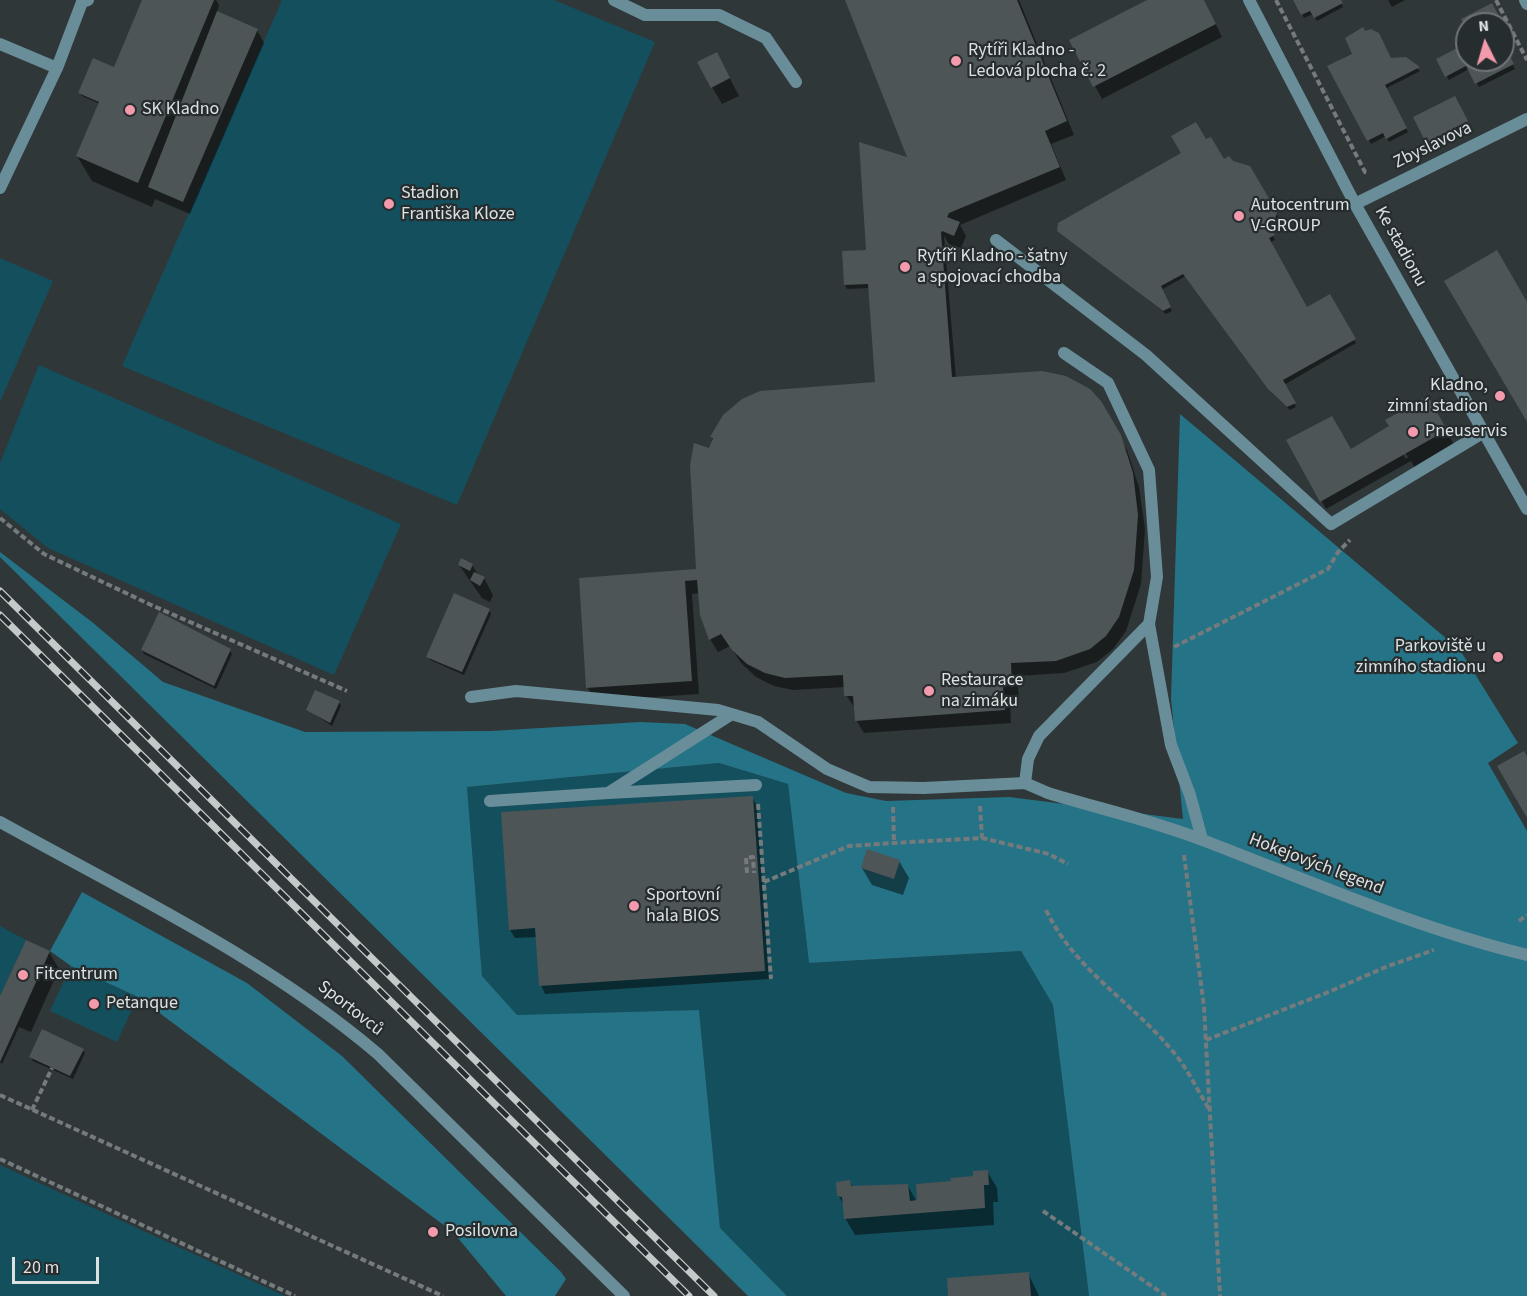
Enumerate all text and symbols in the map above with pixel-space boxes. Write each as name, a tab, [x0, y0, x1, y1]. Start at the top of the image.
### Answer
north arrow	[1455, 12, 1515, 72]
text: N	[1477, 15, 1490, 37]
place label: Rytíři Kladno - Ledová plocha č. 2	[968, 40, 1106, 82]
marker: Rytíři Kladno - Ledová plocha č. 2	[949, 54, 963, 68]
place label: SK Kladno	[142, 99, 219, 121]
marker: SK Kladno	[123, 103, 137, 117]
street label: Zbyslavova	[1390, 118, 1476, 174]
place label: Stadion Františka Kloze	[401, 183, 515, 226]
place label: Autocentrum V-GROUP	[1251, 195, 1350, 238]
marker: Stadion Františka Kloze	[382, 197, 396, 211]
street label: Ke stadionu	[1369, 203, 1431, 291]
marker: Autocentrum V-GROUP	[1232, 209, 1246, 223]
place label: Rytíři Kladno - šatny a spojovací chodba	[917, 246, 1068, 288]
marker: Rytíři Kladno - šatny a spojovací chodba	[898, 260, 912, 274]
place label: Kladno, zimní stadion	[1387, 375, 1488, 418]
marker: Kladno, zimní stadion	[1493, 389, 1507, 403]
place label: Pneuservis	[1425, 421, 1507, 443]
marker: Pneuservis	[1406, 425, 1420, 439]
place label: Parkoviště u zimního stadionu	[1356, 636, 1486, 678]
marker: Parkoviště u zimního stadionu	[1491, 650, 1505, 664]
place label: Restaurace na zimáku	[941, 670, 1023, 712]
marker: Restaurace na zimáku	[922, 684, 936, 698]
street label: Hokejových legend	[1246, 829, 1386, 901]
place label: Sportovní hala BIOS	[646, 885, 720, 928]
marker: Sportovní hala BIOS	[627, 899, 641, 913]
place label: Fitcentrum	[35, 964, 118, 986]
marker: Fitcentrum	[16, 968, 30, 982]
street label: Sportovců	[313, 977, 387, 1041]
place label: Petanque	[106, 993, 178, 1015]
marker: Petanque	[87, 997, 101, 1011]
place label: Posilovna	[445, 1221, 518, 1243]
marker: Posilovna	[426, 1225, 440, 1239]
scale bar	[15, 1245, 102, 1283]
text: 20 m	[23, 1255, 59, 1280]

